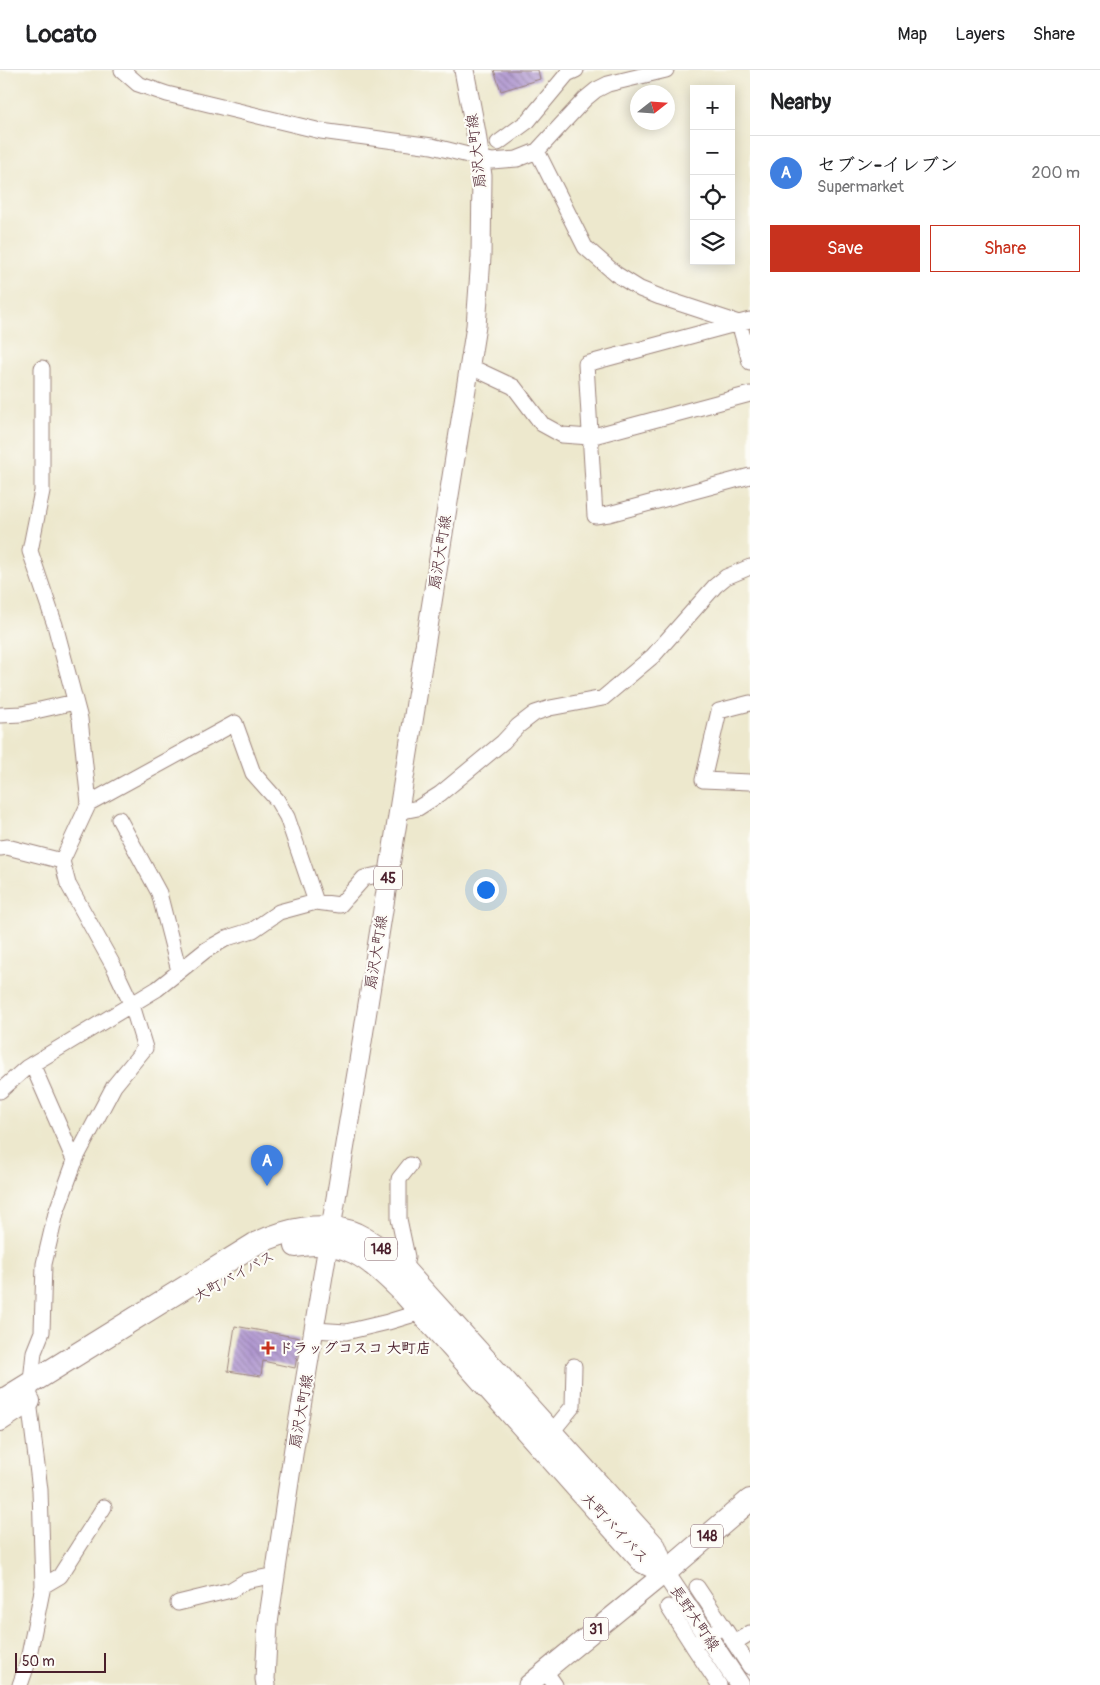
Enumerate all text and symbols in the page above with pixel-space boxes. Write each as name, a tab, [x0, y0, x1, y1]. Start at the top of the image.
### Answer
text: Locato	[25, 20, 97, 49]
text: Map	[898, 23, 927, 46]
text: Layers	[955, 23, 1005, 46]
text: Share	[1033, 23, 1075, 46]
north arrow	[630, 85, 675, 130]
map controls	[690, 85, 735, 265]
button: +	[690, 85, 735, 130]
text: Nearby	[770, 89, 831, 116]
street label: 扇沢大町線	[462, 113, 490, 189]
button: −	[690, 130, 735, 175]
text: セブン-イレブン	[817, 153, 958, 177]
text: A	[781, 163, 791, 183]
text: 200 m	[1032, 163, 1080, 183]
button: locate	[690, 175, 735, 220]
text: Supermarket	[817, 177, 904, 197]
button: layers	[690, 220, 735, 265]
button: Save	[770, 225, 920, 272]
button: Share	[930, 225, 1080, 272]
street label: 扇沢大町線	[425, 514, 456, 591]
road number: 45	[374, 866, 402, 890]
your location	[473, 877, 499, 903]
street label: 扇沢大町線	[361, 914, 392, 991]
pin: A	[251, 1145, 283, 1186]
road number: 148	[365, 1238, 397, 1260]
street label: 大町バイパス	[190, 1246, 278, 1306]
place label: ドラッグコスコ 大町店	[278, 1339, 431, 1358]
marker: ドラッグコスコ 大町店	[262, 1342, 274, 1354]
street label: 扇沢大町線	[286, 1372, 317, 1450]
street label: 大町バイパス	[577, 1489, 652, 1568]
road number: 148	[691, 1524, 723, 1548]
street label: 長野大町線	[666, 1582, 723, 1655]
road number: 31	[584, 1618, 608, 1640]
scale bar	[15, 1650, 106, 1673]
text: 50 m	[22, 1653, 55, 1670]

